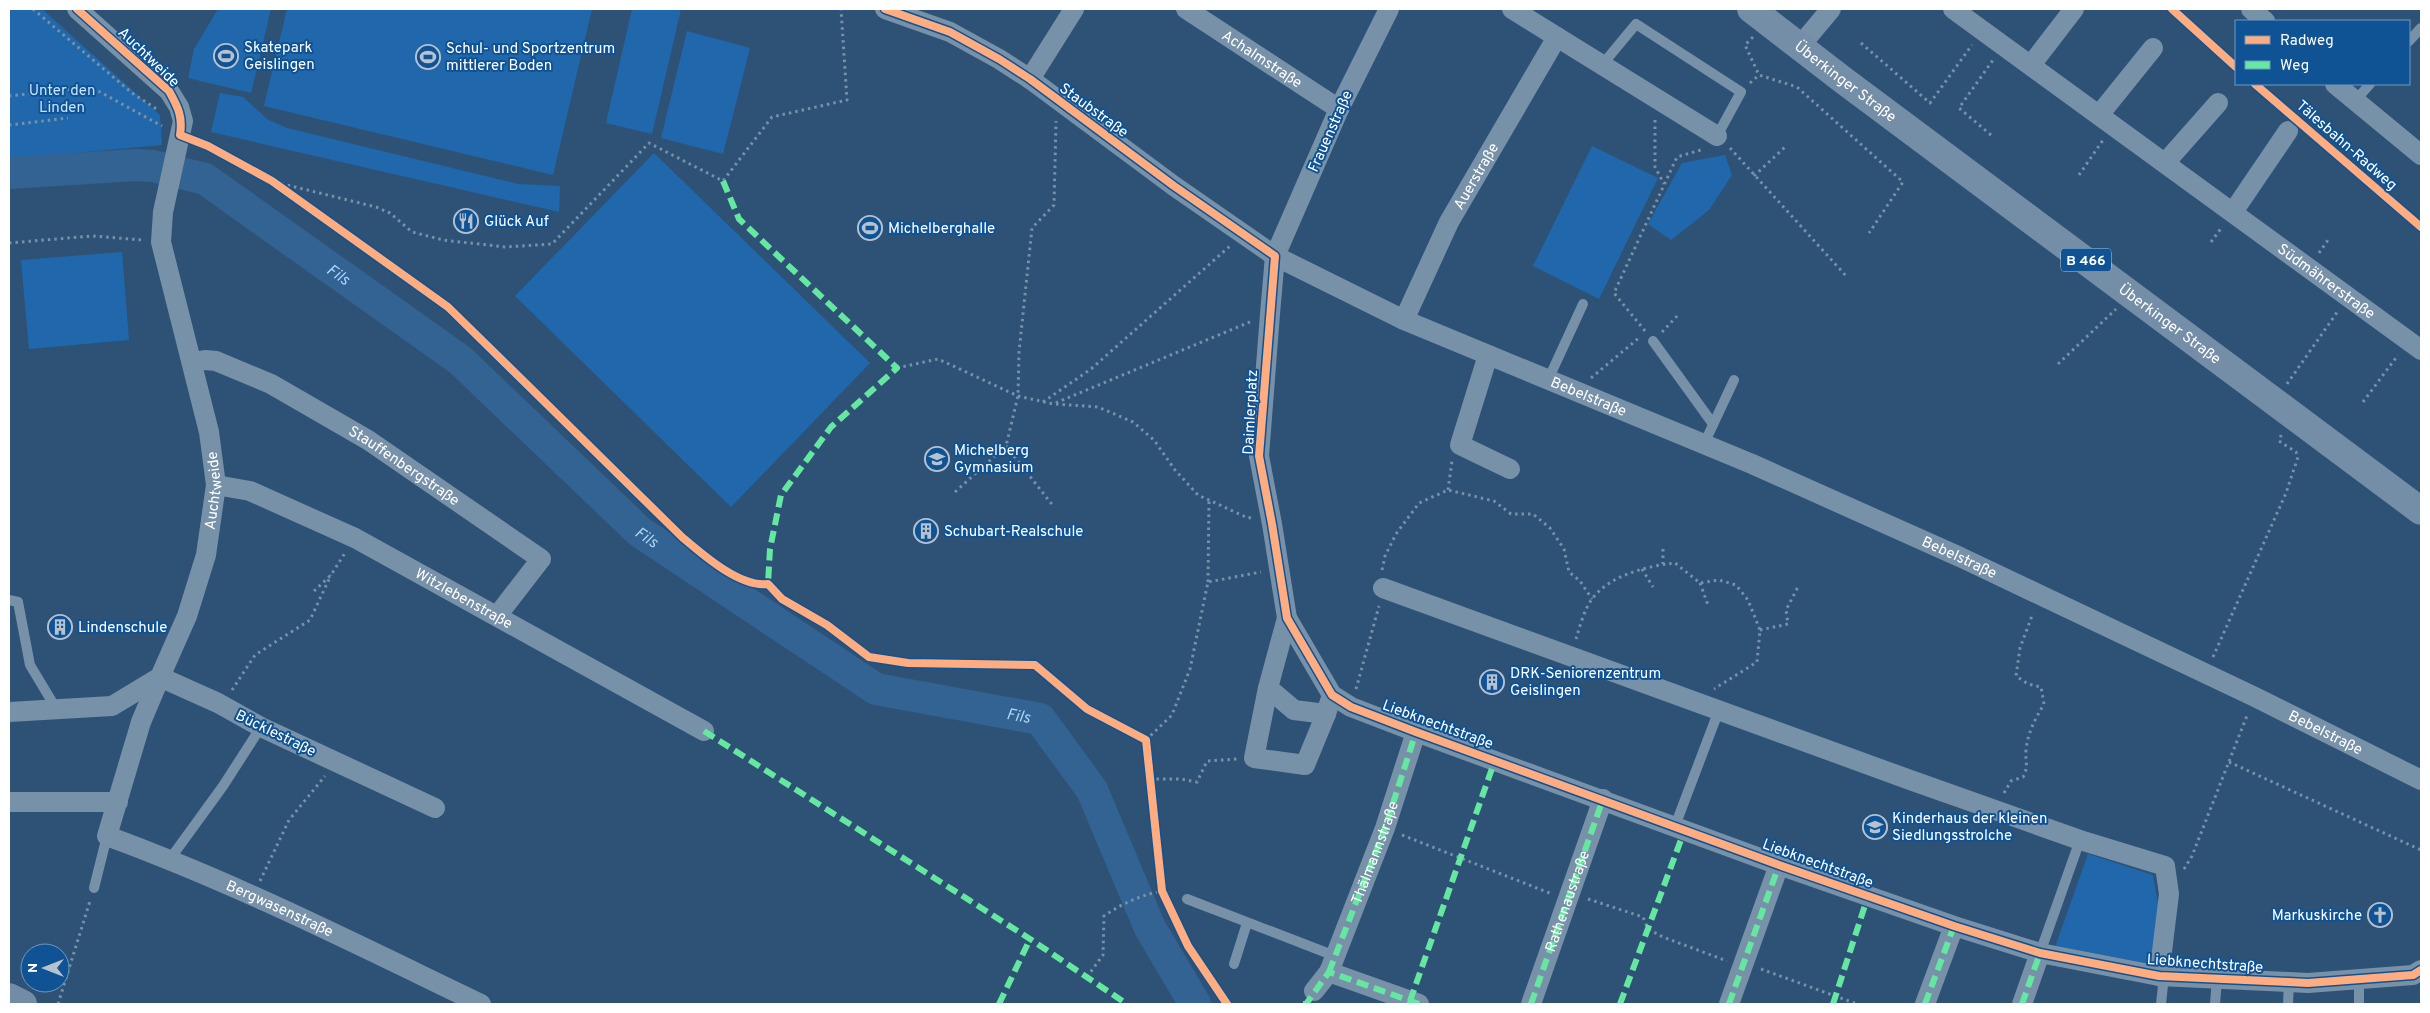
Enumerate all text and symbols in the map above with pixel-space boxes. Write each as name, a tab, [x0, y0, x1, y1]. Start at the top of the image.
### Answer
legend	[2235, 20, 2410, 85]
street label: Auchtweide	[113, 24, 183, 92]
street label: Achalmstraße	[1217, 27, 1305, 93]
text: Radweg	[2280, 32, 2334, 51]
street label: Überkinger Straße	[1790, 37, 1899, 127]
place label: Skatepark Geislingen	[244, 39, 315, 75]
place label: Schul- und Sportzentrum mittlerer Boden	[446, 40, 615, 76]
sports icon: Skatepark Geislingen	[213, 43, 239, 69]
sports icon: Schul- und Sportzentrum mittlerer Boden	[415, 44, 441, 70]
text: Weg	[2280, 57, 2309, 76]
street label: Staubstraße	[1055, 80, 1131, 143]
park label: Unter den Linden	[29, 82, 95, 118]
street label: Frauenstraße	[1305, 88, 1358, 175]
street label: Tälesbahn-Radweg	[2292, 97, 2401, 195]
street label: Auerstraße	[1450, 140, 1504, 214]
restaurant icon: Glück Auf	[453, 208, 479, 234]
place label: Glück Auf	[484, 213, 549, 232]
sports icon: Michelberghalle	[857, 215, 883, 241]
place label: Michelberghalle	[888, 220, 995, 239]
street label: Südmährerstraße	[2273, 240, 2378, 324]
road number: B 466	[2061, 248, 2111, 272]
water label: Fils	[322, 261, 354, 291]
street label: Überkinger Straße	[2114, 280, 2224, 369]
street label: Daimlerplatz	[1240, 369, 1263, 455]
street label: Bebelstraße	[1547, 374, 1629, 422]
street label: Stauffenbergstraße	[344, 423, 463, 511]
place label: Michelberg Gymnasium	[954, 442, 1034, 478]
school or university icon: Michelberg Gymnasium	[924, 446, 950, 472]
street label: Auchtweide	[202, 450, 228, 531]
building icon: Schubart-Realschule	[913, 518, 939, 544]
water label: Fils	[630, 523, 662, 554]
place label: Schubart-Realschule	[944, 523, 1083, 542]
street label: Bebelstraße	[1918, 533, 1999, 584]
street label: Witzlebenstraße	[411, 565, 515, 634]
building icon: Lindenschule	[47, 614, 73, 640]
place label: Lindenschule	[78, 619, 167, 638]
place label: DRK-Seniorenzentrum Geislingen	[1510, 665, 1661, 701]
building icon: DRK-Seniorenzentrum Geislingen	[1479, 669, 1505, 695]
street label: Liebknechtstraße	[1379, 697, 1496, 754]
water label: Fils	[1005, 705, 1033, 729]
street label: Bücklestraße	[232, 707, 319, 762]
street label: Bebelstraße	[2285, 707, 2365, 760]
street label: Thälmannstraße	[1348, 799, 1404, 907]
place label: Kinderhaus der kleinen Siedlungsstrolche	[1892, 810, 2047, 846]
school or university icon: Kinderhaus der kleinen Siedlungsstrolche	[1862, 814, 1888, 840]
street label: Liebknechtstraße	[1759, 836, 1876, 893]
street label: Rathenaustraße	[1542, 848, 1595, 955]
street label: Bergwasenstraße	[223, 877, 336, 942]
church icon: Markuskirche	[2367, 902, 2393, 928]
place label: Markuskirche	[2272, 907, 2362, 926]
north arrow	[20, 943, 70, 993]
street label: Liebknechtstraße	[2146, 951, 2264, 978]
text: N	[25, 963, 42, 973]

